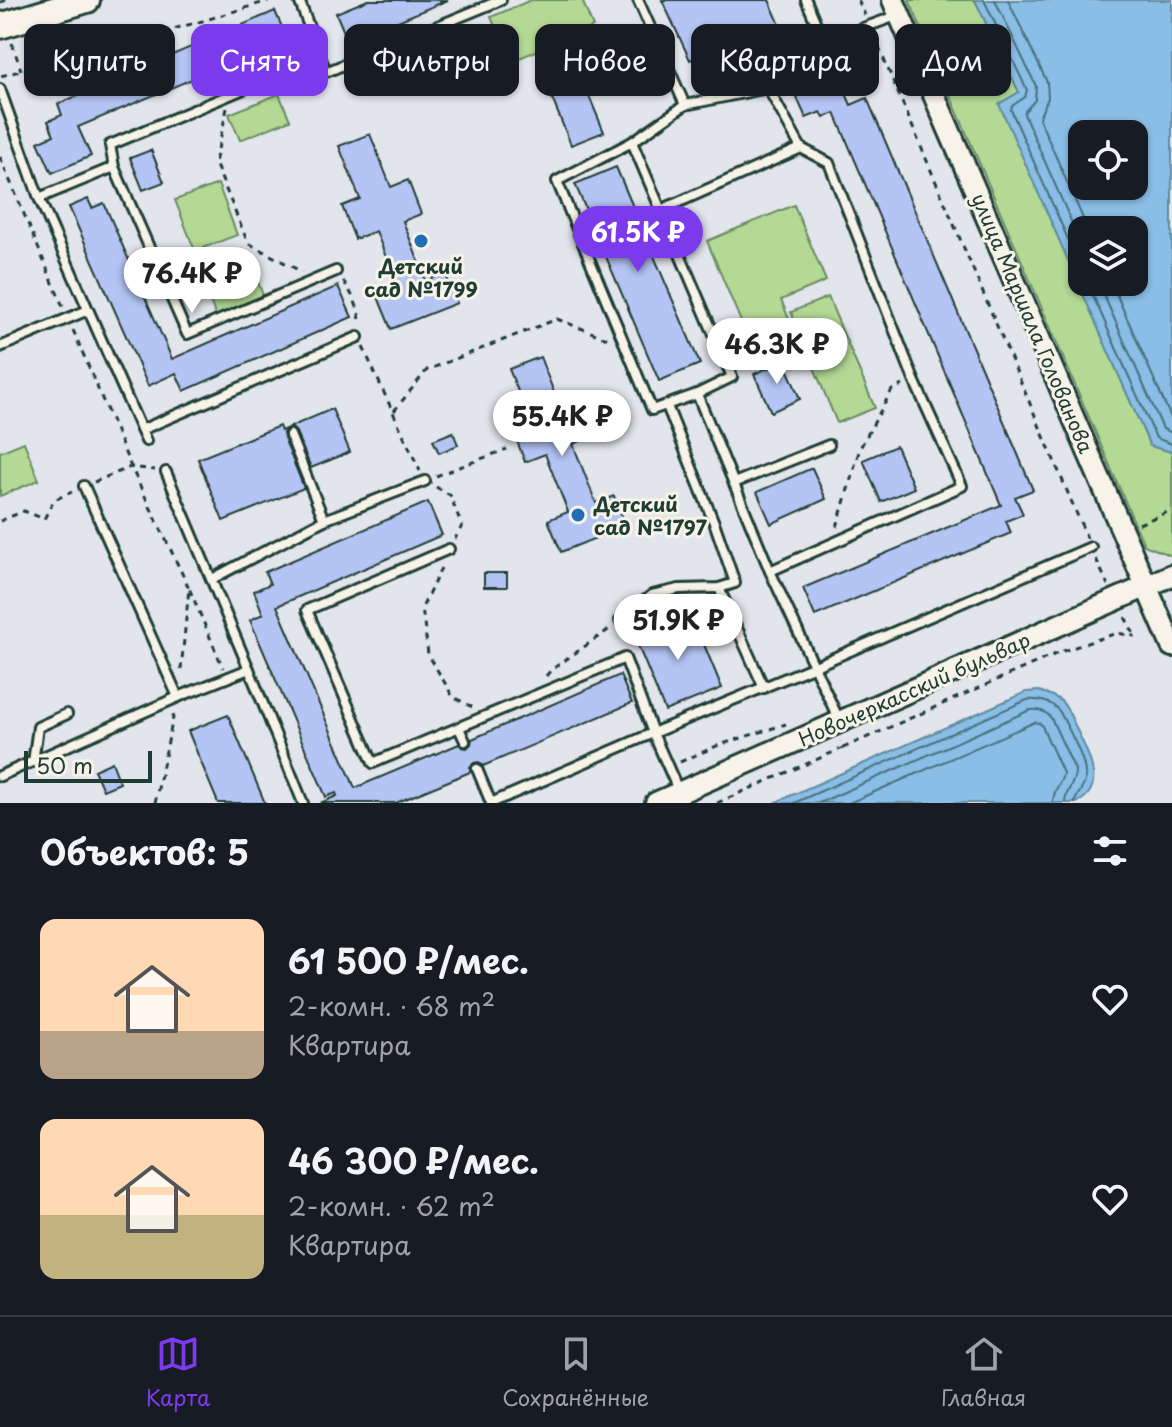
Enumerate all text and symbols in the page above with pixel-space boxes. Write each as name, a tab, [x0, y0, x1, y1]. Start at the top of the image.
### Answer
chip: Купить	[24, 24, 175, 96]
chip: Снять	[191, 24, 328, 96]
chip: Фильтры	[344, 24, 519, 96]
chip: Новое	[535, 24, 675, 96]
chip: Квартира	[691, 24, 879, 96]
chip: Дом	[895, 24, 1011, 96]
map controls	[1068, 120, 1148, 296]
button: locate	[1068, 120, 1148, 200]
street label: улица Маршала Голованова	[964, 188, 1102, 458]
pin: 61.5K ₽	[564, 206, 712, 274]
text: 61.5K ₽	[591, 212, 685, 251]
button: layers	[1068, 216, 1148, 296]
marker: Детский сад №1799	[412, 232, 430, 250]
pin: 76.4K ₽	[118, 247, 266, 315]
place label: Детский сад №1799	[364, 251, 478, 304]
text: 76.4K ₽	[142, 253, 242, 292]
pin: 46.3K ₽	[703, 318, 851, 386]
text: 46.3K ₽	[725, 324, 829, 363]
pin: 55.4K ₽	[488, 390, 636, 458]
text: 55.4K ₽	[511, 396, 613, 435]
place label: Детский сад №1797	[593, 489, 708, 542]
marker: Детский сад №1797	[569, 506, 587, 524]
pin: 51.9K ₽	[604, 594, 752, 662]
text: 51.9K ₽	[632, 600, 724, 639]
street label: Новочеркасский бульвар	[793, 624, 1035, 754]
scale bar	[24, 747, 152, 783]
text: 50 m	[36, 748, 93, 781]
text: Объектов: 5	[40, 825, 249, 877]
icon: filters	[1088, 829, 1132, 873]
text: 61 500 ₽/мес.	[288, 934, 529, 986]
icon: home	[104, 951, 200, 1047]
icon: heart	[1088, 977, 1132, 1021]
text: 2-комн. · 68 m²	[288, 986, 495, 1025]
text: Квартира	[288, 1025, 411, 1064]
text: 46 300 ₽/мес.	[288, 1134, 539, 1186]
icon: home	[104, 1151, 200, 1247]
icon: heart	[1088, 1177, 1132, 1221]
text: 2-комн. · 62 m²	[288, 1186, 495, 1225]
text: Квартира	[288, 1225, 411, 1264]
tab: Карта	[146, 1332, 210, 1413]
tab: Сохранённые	[502, 1332, 649, 1413]
tab: Главная	[941, 1332, 1026, 1413]

